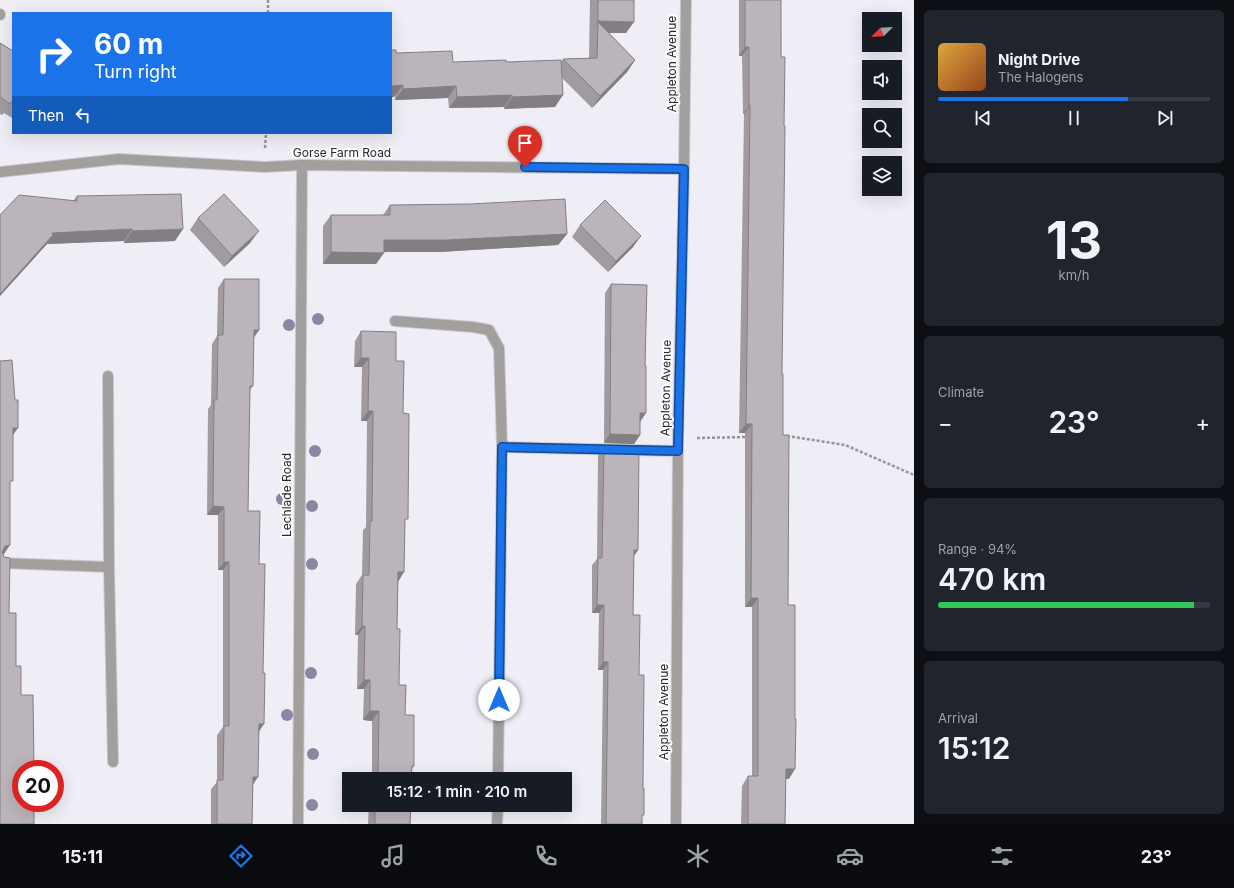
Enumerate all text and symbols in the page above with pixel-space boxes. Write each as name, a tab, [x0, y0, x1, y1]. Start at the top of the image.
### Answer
north arrow	[862, 12, 902, 52]
map controls	[862, 12, 902, 196]
street label: Appleton Avenue	[664, 16, 679, 112]
text: 60 m	[94, 27, 163, 61]
icon: right	[28, 28, 80, 80]
text: Night Drive	[998, 50, 1080, 69]
button: sound	[862, 60, 902, 100]
text: Turn right	[94, 61, 177, 82]
text: The Halogens	[998, 69, 1083, 85]
icon: left	[72, 104, 94, 126]
text: Then	[28, 106, 64, 125]
icon: previous	[972, 107, 994, 129]
icon: pause	[1063, 107, 1085, 129]
icon: next	[1154, 107, 1176, 129]
button: search	[862, 108, 902, 148]
pin	[508, 126, 542, 167]
icon: arrive	[514, 132, 536, 154]
street label: Gorse Farm Road	[293, 145, 391, 160]
button: layers	[862, 156, 902, 196]
text: 13	[1046, 209, 1102, 272]
text: km/h	[1059, 267, 1089, 283]
street label: Appleton Avenue	[657, 340, 674, 436]
text: Climate	[938, 384, 984, 400]
text: 23°	[1048, 404, 1100, 440]
text: −	[938, 410, 953, 436]
text: +	[1195, 410, 1210, 436]
street label: Lechlade Road	[279, 453, 294, 537]
text: Range · 94%	[938, 541, 1017, 557]
text: 470 km	[938, 561, 1046, 597]
street label: Appleton Avenue	[656, 664, 671, 760]
position arrow	[478, 679, 520, 721]
text: Arrival	[938, 710, 978, 726]
text: 15:12	[938, 730, 1011, 766]
speed limit sign: 20	[12, 760, 64, 812]
text: 15:12 · 1 min · 210 m	[387, 782, 527, 801]
icon: directions	[227, 842, 255, 870]
icon: music	[379, 842, 407, 870]
icon: phone	[532, 842, 560, 870]
icon: climate	[684, 842, 712, 870]
icon: car	[836, 842, 864, 870]
icon: filters	[988, 842, 1016, 870]
text: 15:11	[62, 846, 103, 867]
text: 23°	[1141, 846, 1172, 867]

